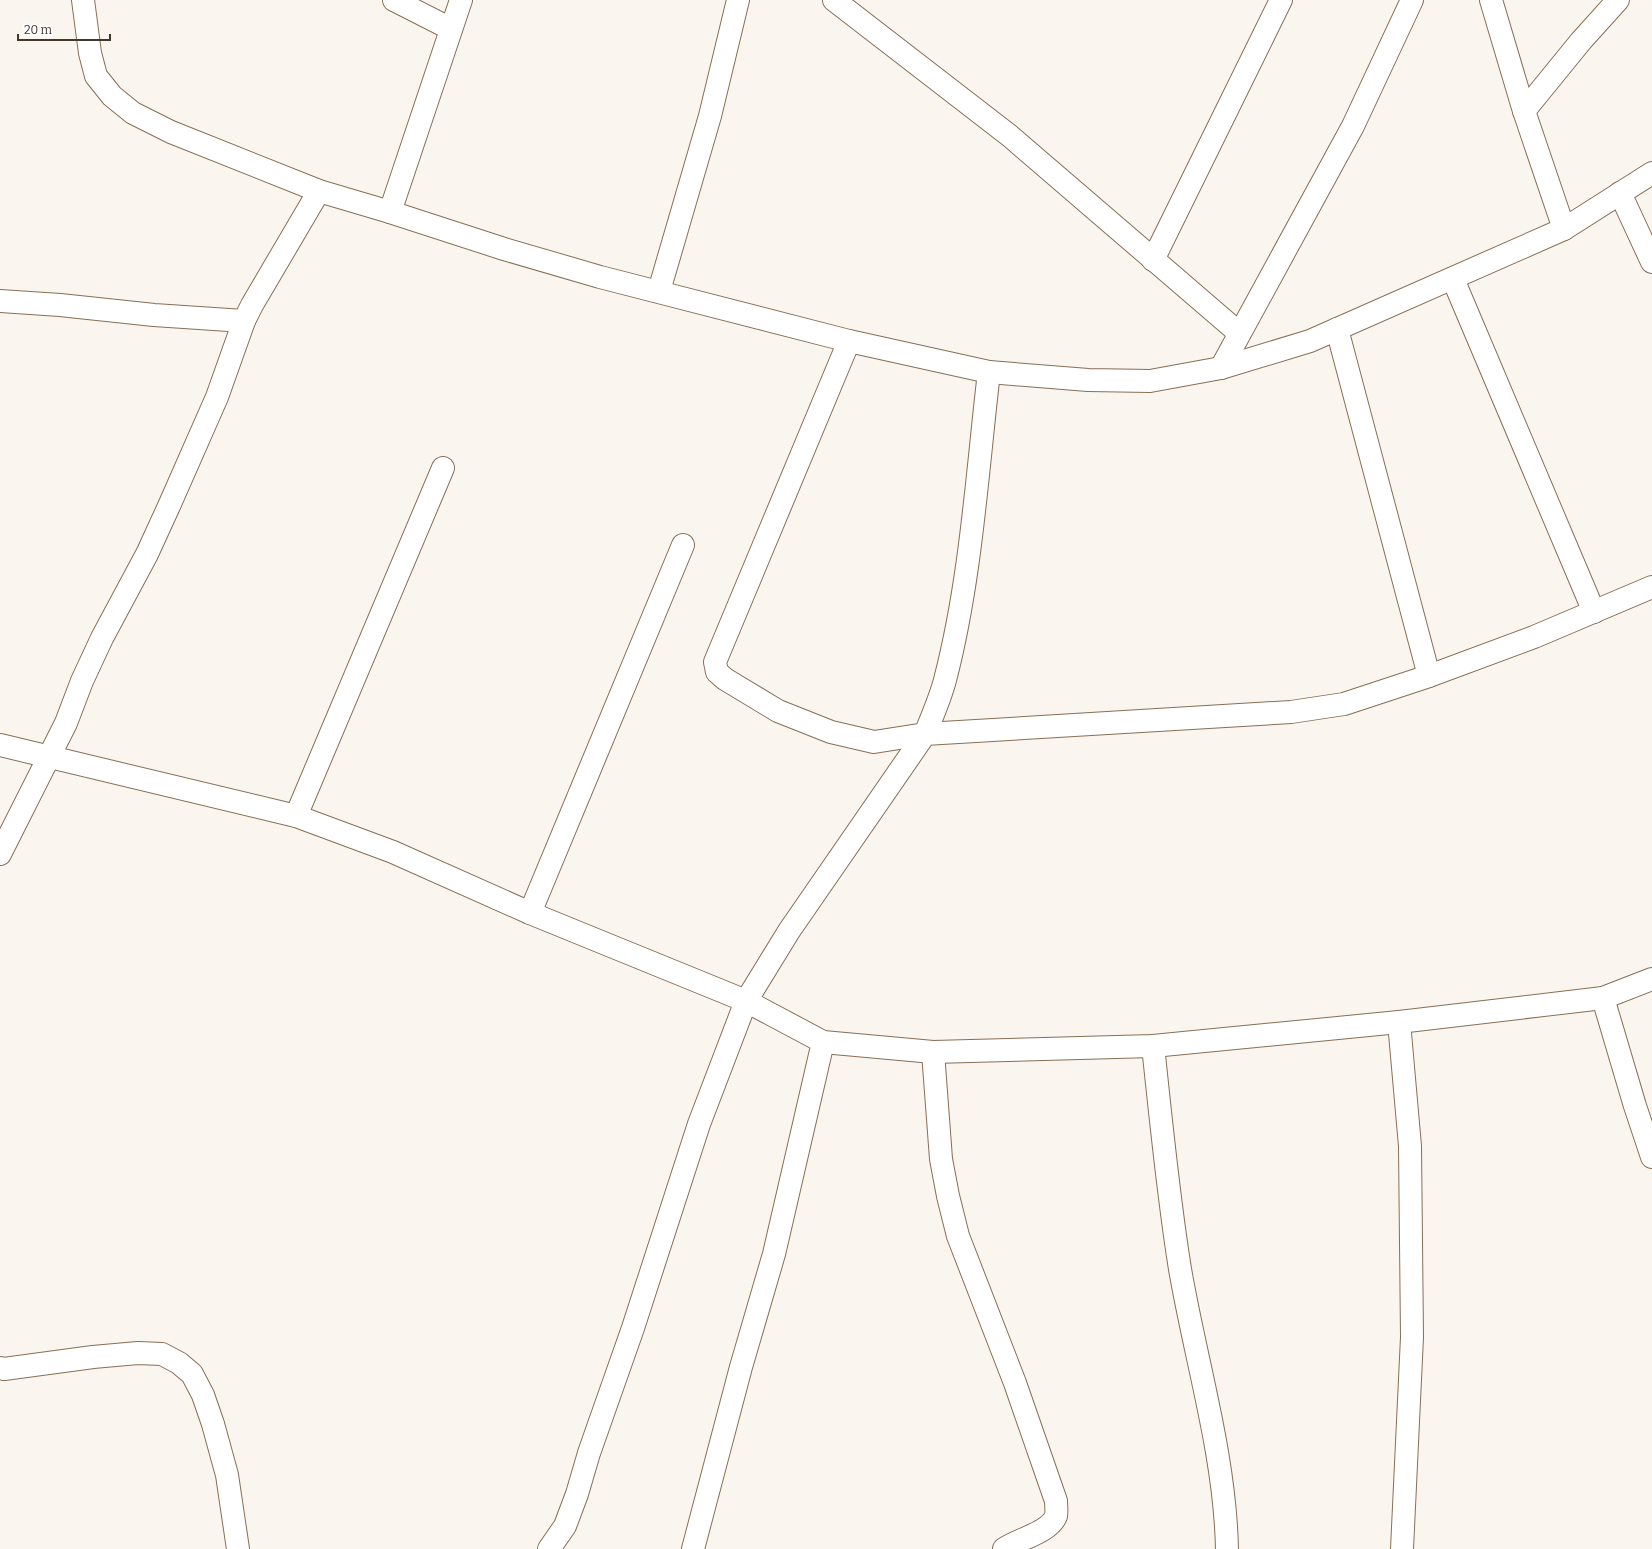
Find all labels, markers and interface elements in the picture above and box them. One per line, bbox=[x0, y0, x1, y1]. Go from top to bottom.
scale bar bbox=[18, 16, 110, 42]
text: 20 m bbox=[24, 23, 53, 37]

